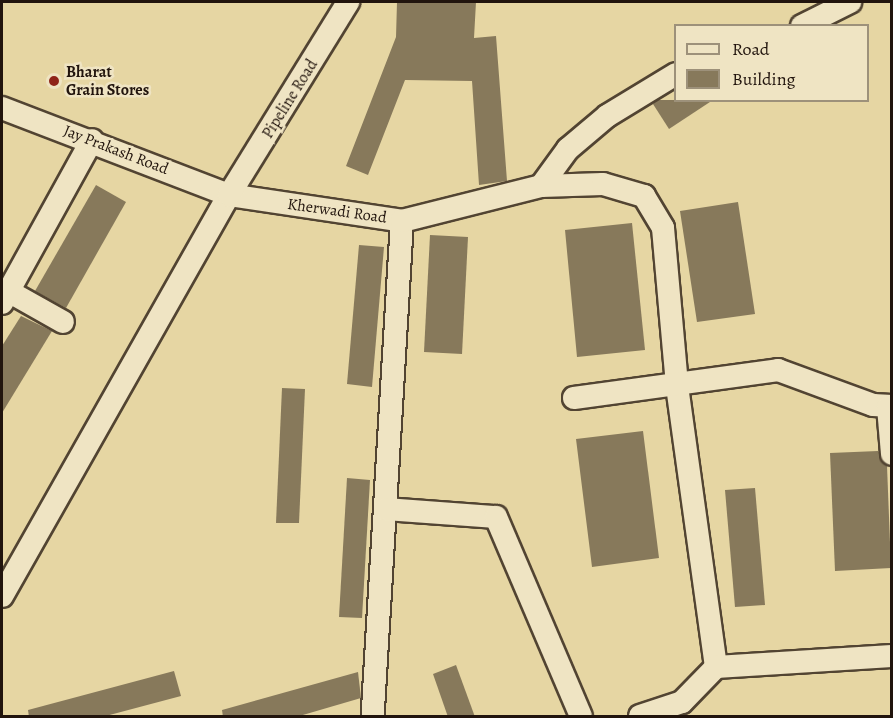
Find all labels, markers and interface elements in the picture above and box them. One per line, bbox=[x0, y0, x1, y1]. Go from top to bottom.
legend bbox=[674, 24, 869, 102]
text: Road bbox=[732, 37, 769, 61]
street label: Pipeline Road bbox=[258, 56, 322, 142]
place label: Bharat Grain Stores bbox=[66, 62, 149, 100]
text: Building bbox=[732, 67, 796, 91]
marker: Bharat Grain Stores bbox=[47, 74, 61, 88]
street label: Jay Prakash Road bbox=[61, 121, 171, 179]
street label: Kherwadi Road bbox=[286, 195, 388, 227]

